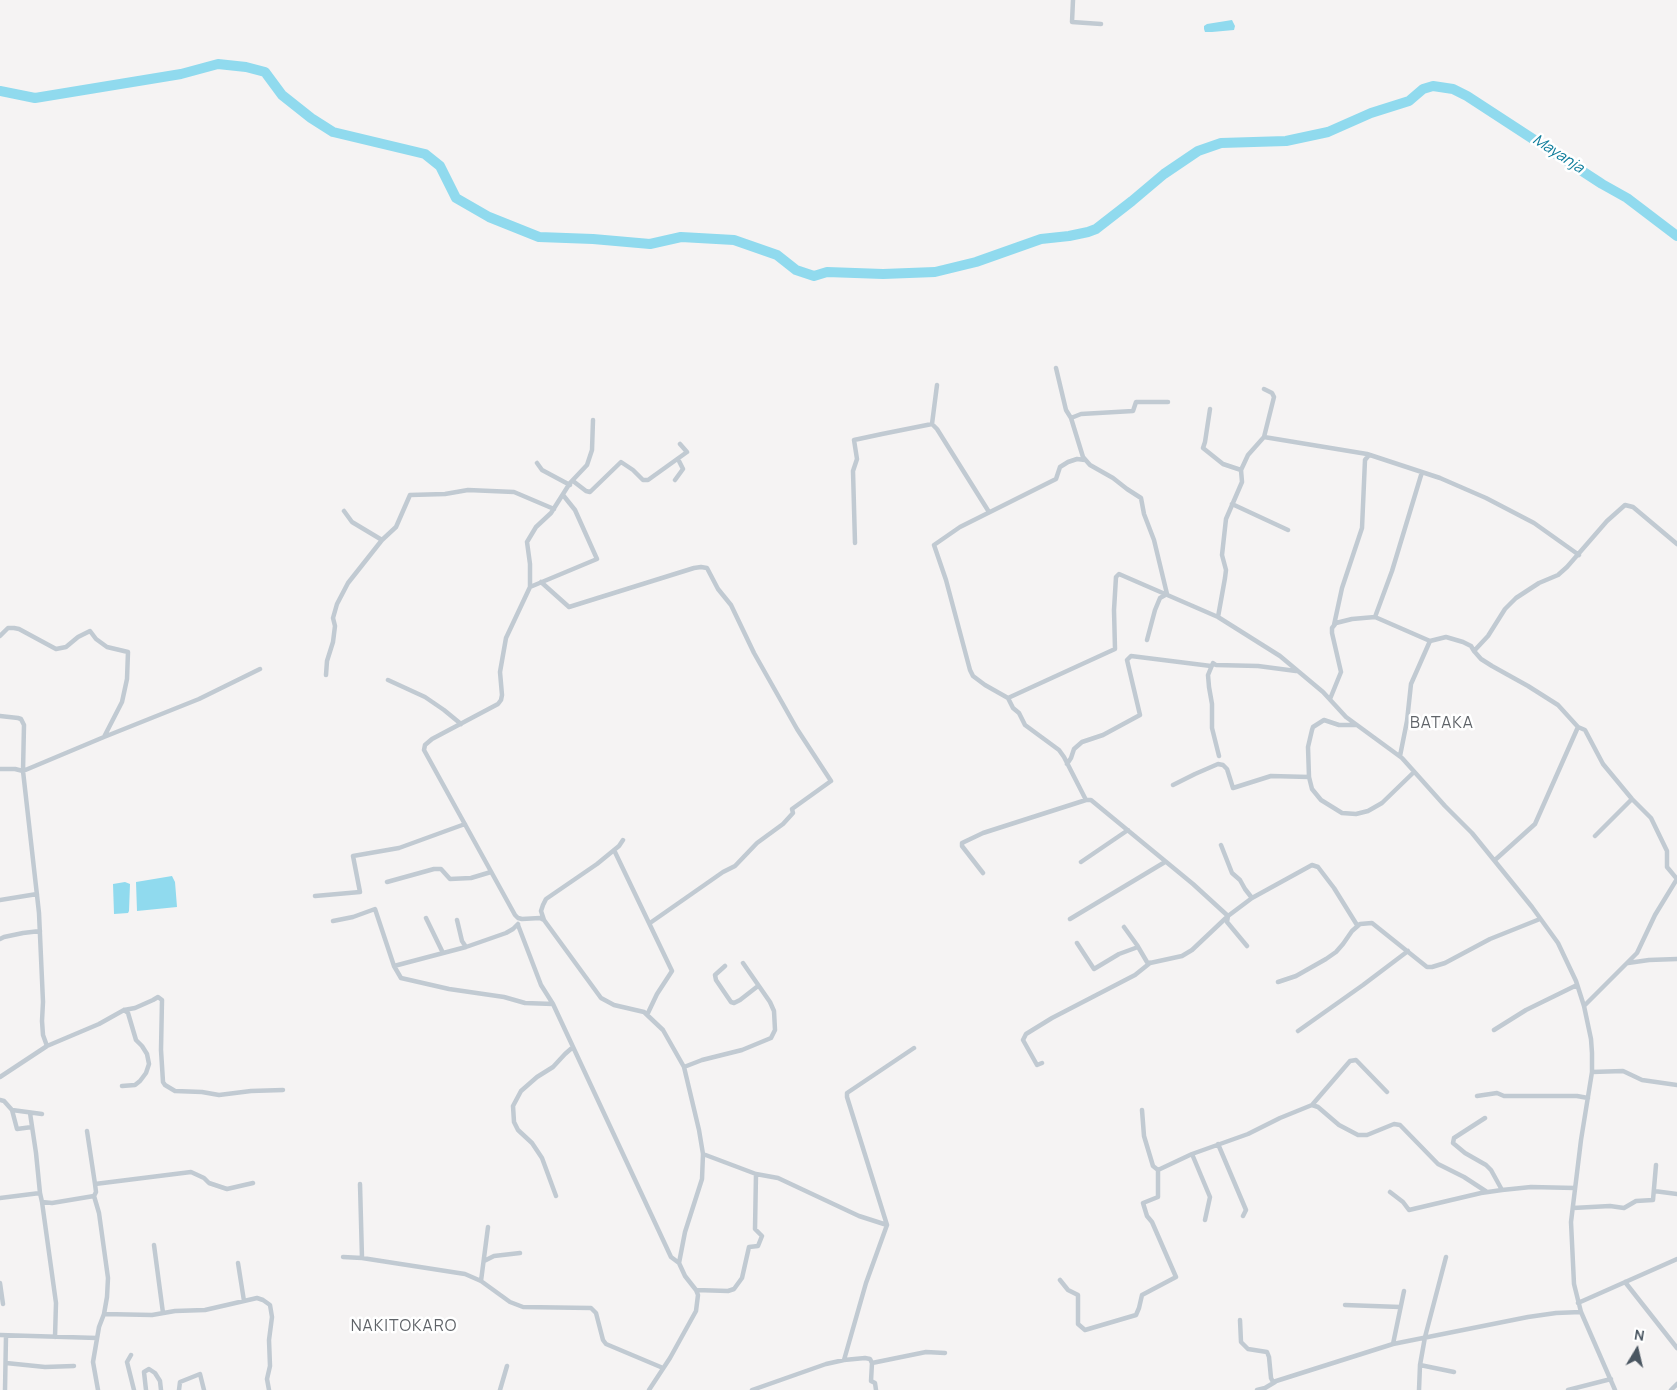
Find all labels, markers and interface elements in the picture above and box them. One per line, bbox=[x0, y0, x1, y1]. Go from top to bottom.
water label: Mayanja bbox=[1529, 131, 1587, 177]
district label: BATAKA bbox=[1409, 714, 1475, 734]
district label: NAKITOKARO bbox=[349, 1317, 459, 1337]
north arrow bbox=[1612, 1325, 1662, 1375]
text: N bbox=[1633, 1325, 1646, 1345]

